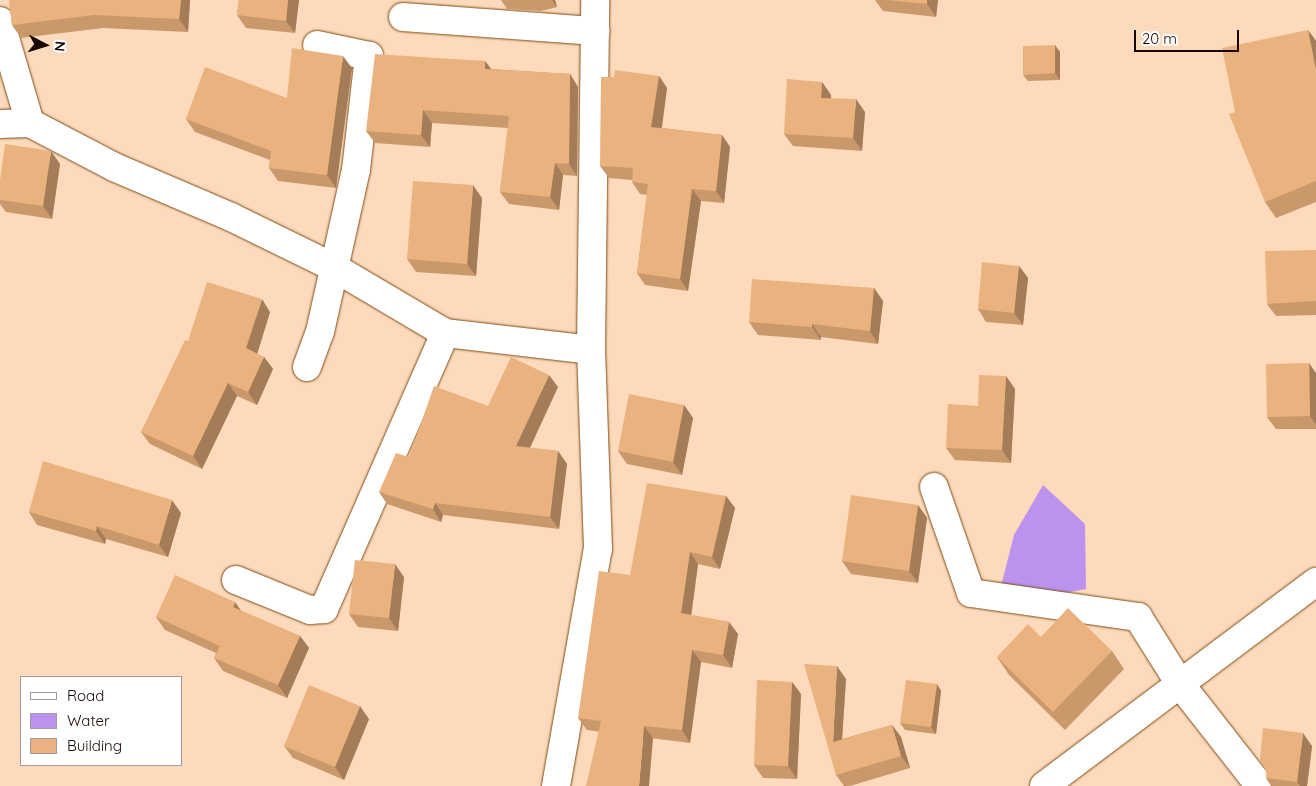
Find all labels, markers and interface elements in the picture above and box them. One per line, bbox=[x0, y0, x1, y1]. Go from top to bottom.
north arrow bbox=[20, 20, 70, 70]
scale bar bbox=[1136, 20, 1241, 52]
text: 20 m bbox=[1142, 29, 1177, 48]
text: N bbox=[51, 40, 69, 52]
legend bbox=[20, 676, 182, 766]
text: Road bbox=[67, 686, 104, 705]
text: Water bbox=[67, 711, 110, 730]
text: Building bbox=[67, 736, 122, 755]

